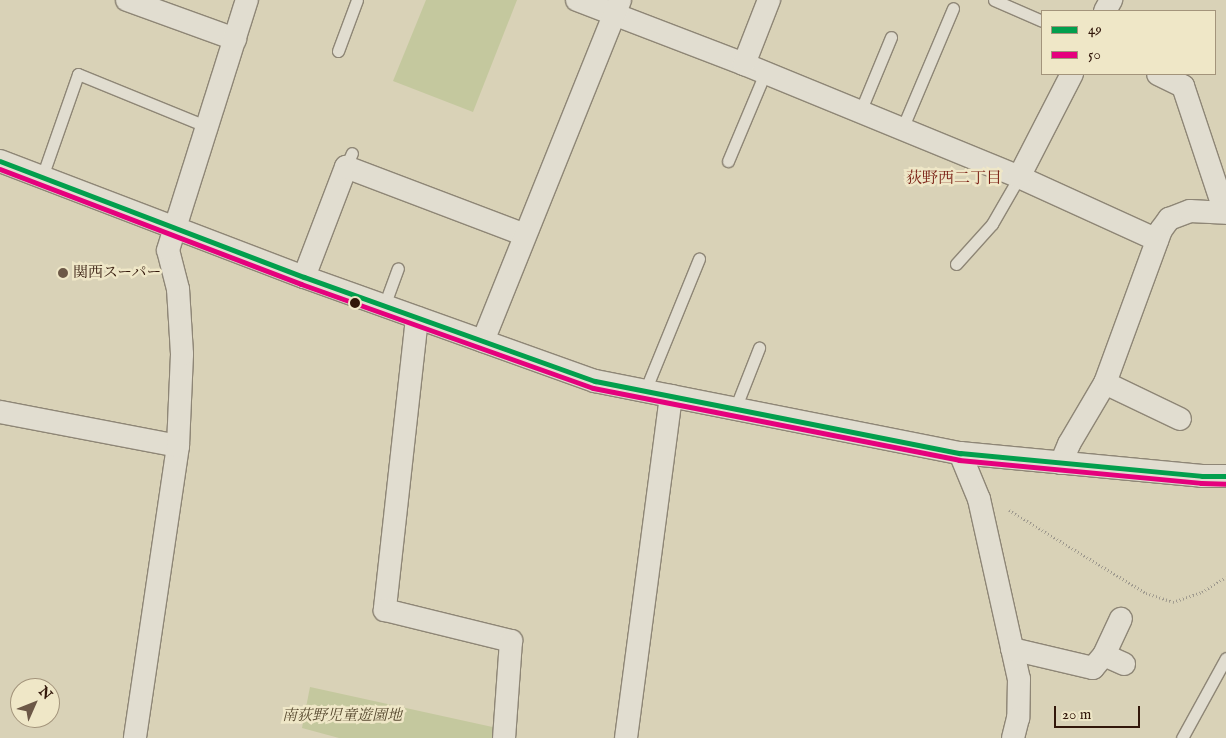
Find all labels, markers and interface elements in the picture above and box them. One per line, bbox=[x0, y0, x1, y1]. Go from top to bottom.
legend bbox=[1041, 10, 1216, 75]
text: 49 bbox=[1088, 20, 1102, 39]
text: 50 bbox=[1088, 45, 1101, 64]
district label: 荻野西二丁目 bbox=[906, 169, 1002, 189]
place label: 関西スーパー bbox=[73, 264, 162, 282]
marker: 関西スーパー bbox=[57, 267, 69, 279]
unlabelled marker bbox=[350, 298, 360, 308]
north arrow bbox=[10, 678, 60, 728]
text: N bbox=[34, 683, 56, 704]
scale bar bbox=[1056, 696, 1142, 728]
text: 20 m bbox=[1062, 705, 1091, 724]
park label: 南荻野児童遊園地 bbox=[282, 707, 402, 725]

